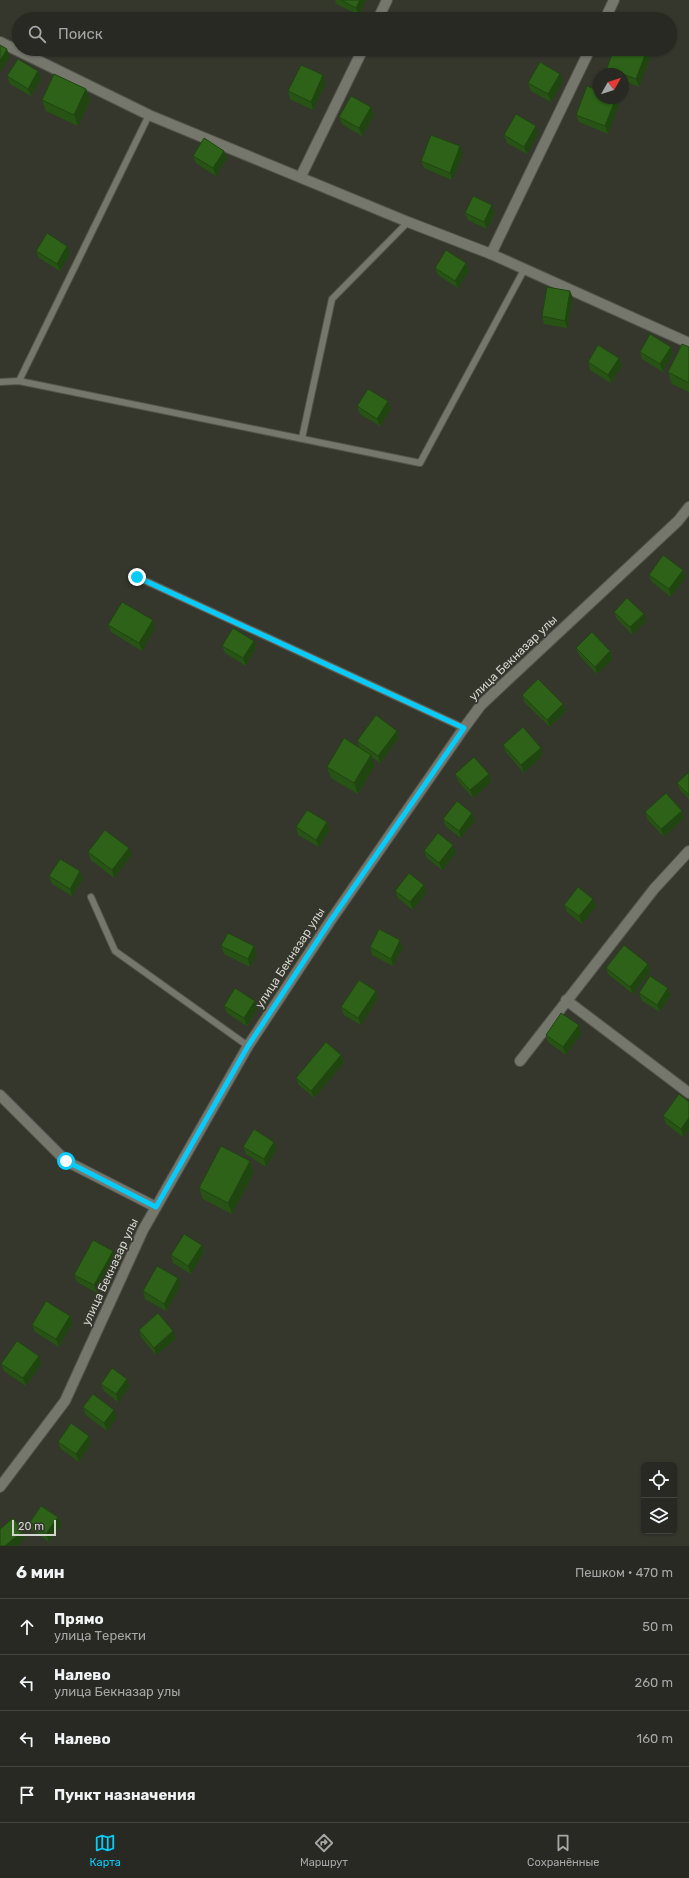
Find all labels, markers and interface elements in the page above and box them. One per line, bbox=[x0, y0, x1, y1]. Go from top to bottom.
search box bbox=[12, 12, 677, 56]
icon: search bbox=[26, 23, 48, 45]
text: Поиск bbox=[58, 25, 103, 43]
north arrow bbox=[593, 68, 629, 104]
route end bbox=[128, 568, 146, 586]
street label: улица Бекназар улы bbox=[466, 612, 560, 704]
street label: улица Бекназар улы bbox=[252, 905, 328, 1011]
route start bbox=[57, 1152, 75, 1170]
street label: улица Бекназар улы bbox=[79, 1216, 141, 1328]
map controls bbox=[641, 1462, 677, 1534]
button: locate bbox=[641, 1462, 677, 1498]
button: layers bbox=[641, 1498, 677, 1534]
scale bar bbox=[12, 1518, 56, 1537]
text: 20 m bbox=[18, 1520, 44, 1533]
text: 6 мин bbox=[16, 1562, 65, 1582]
text: Пешком · 470 m bbox=[575, 1565, 673, 1580]
text: Прямо bbox=[54, 1610, 104, 1628]
icon: ahead bbox=[16, 1616, 38, 1638]
text: 50 m bbox=[642, 1619, 673, 1634]
text: улица Теректи bbox=[54, 1628, 146, 1643]
text: Налево bbox=[54, 1666, 111, 1684]
icon: left bbox=[16, 1672, 38, 1694]
text: 260 m bbox=[635, 1675, 673, 1690]
text: улица Бекназар улы bbox=[54, 1684, 180, 1699]
icon: left bbox=[16, 1728, 38, 1750]
text: Налево bbox=[54, 1730, 111, 1748]
text: 160 m bbox=[637, 1731, 673, 1746]
icon: arrive bbox=[16, 1784, 38, 1806]
text: Пункт назначения bbox=[54, 1786, 196, 1804]
tab: Карта bbox=[90, 1832, 121, 1869]
tab: Маршрут bbox=[300, 1832, 348, 1869]
tab: Сохранённые bbox=[527, 1832, 599, 1869]

